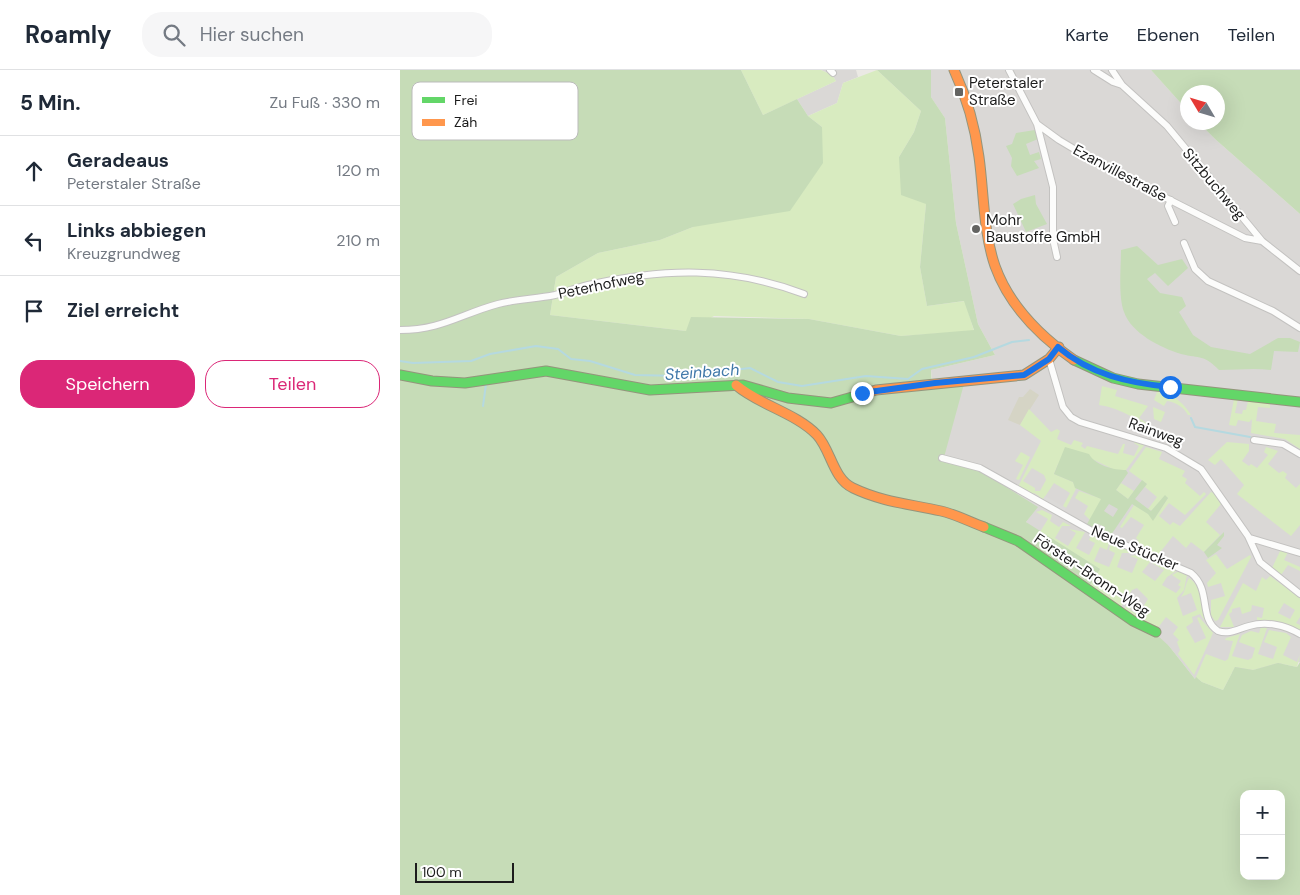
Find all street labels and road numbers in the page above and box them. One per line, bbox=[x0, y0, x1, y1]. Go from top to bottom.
street label: Ezanvillestraße bbox=[1070, 140, 1170, 206]
street label: Sitzbuchweg bbox=[1178, 144, 1250, 224]
street label: Peterhofweg bbox=[556, 266, 646, 304]
street label: Rainweg bbox=[1126, 413, 1186, 451]
street label: Neue Stücker bbox=[1088, 521, 1182, 576]
street label: Förster-Bronn-Weg bbox=[1030, 529, 1154, 621]

